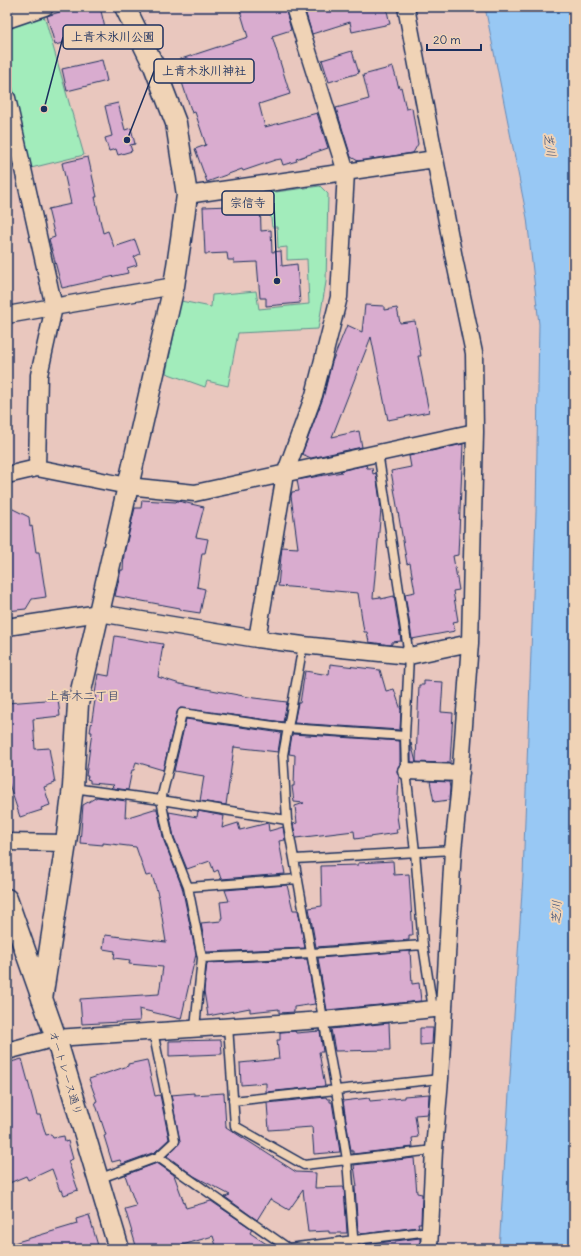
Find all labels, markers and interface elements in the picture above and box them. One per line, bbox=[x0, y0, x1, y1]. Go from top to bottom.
callout: 上青木氷川公園 bbox=[63, 25, 163, 49]
scale bar bbox=[427, 26, 481, 52]
text: 上青木氷川公園 bbox=[71, 29, 155, 44]
text: 20 m bbox=[433, 32, 461, 47]
callout: 上青木氷川神社 bbox=[154, 59, 254, 83]
text: 上青木氷川神社 bbox=[162, 63, 246, 78]
water label: 芝川 bbox=[541, 132, 559, 158]
callout: 宗信寺 bbox=[222, 191, 274, 215]
text: 宗信寺 bbox=[230, 195, 266, 210]
district label: 上青木二丁目 bbox=[47, 688, 119, 703]
water label: 芝川 bbox=[548, 900, 564, 924]
street label: オートレース通り bbox=[46, 1029, 86, 1117]

